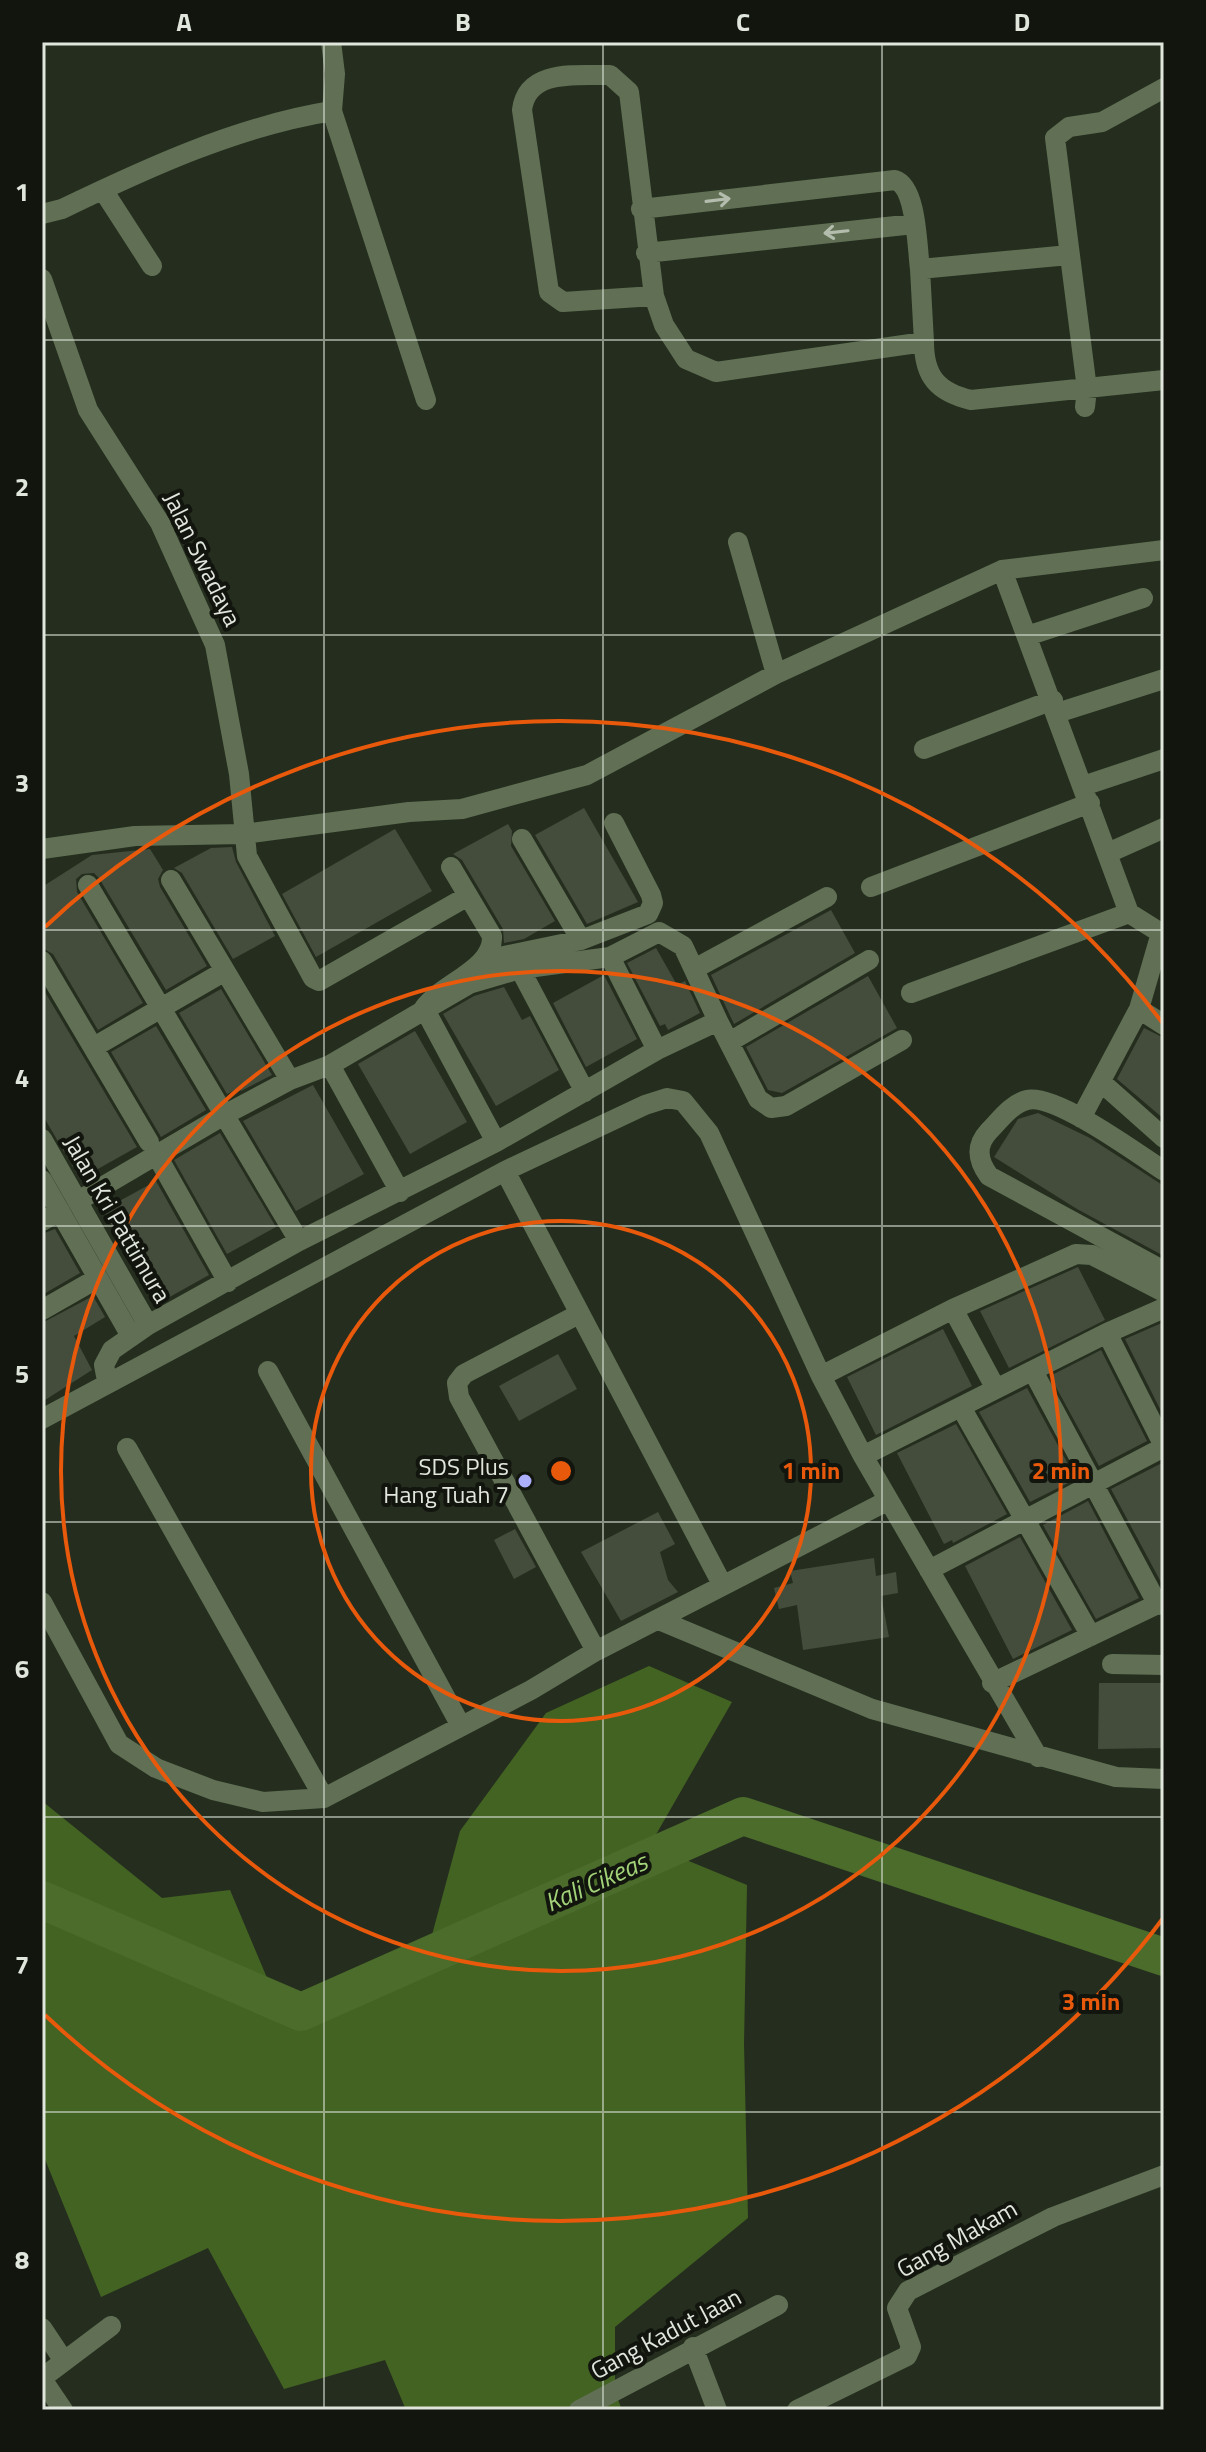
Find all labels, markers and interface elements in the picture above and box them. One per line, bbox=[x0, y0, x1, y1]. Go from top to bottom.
text: A bbox=[176, 2, 192, 41]
text: B bbox=[455, 2, 471, 41]
text: C bbox=[736, 2, 750, 41]
text: D bbox=[1014, 2, 1030, 41]
text: 1 bbox=[15, 172, 29, 211]
one-way arrow bbox=[704, 192, 731, 207]
one-way arrow bbox=[823, 225, 850, 240]
text: 2 bbox=[15, 467, 29, 506]
street label: Jalan Swadaya bbox=[155, 485, 251, 632]
text: 3 bbox=[15, 763, 29, 802]
text: 4 bbox=[15, 1058, 29, 1097]
street label: Jalan Kri Pattimura bbox=[55, 1128, 181, 1309]
text: 5 bbox=[15, 1354, 29, 1393]
place label: SDS Plus Hang Tuah 7 bbox=[383, 1448, 509, 1512]
text: 1 min bbox=[782, 1452, 840, 1488]
text: 2 min bbox=[1032, 1452, 1090, 1488]
centre of rings bbox=[547, 1457, 575, 1485]
marker: SDS Plus Hang Tuah 7 bbox=[516, 1472, 534, 1490]
text: 6 bbox=[15, 1649, 29, 1688]
water label: Kali Cikeas bbox=[538, 1841, 655, 1921]
text: 7 bbox=[15, 1945, 29, 1984]
text: 3 min bbox=[1062, 1983, 1120, 2019]
street label: Gang Makam bbox=[890, 2190, 1023, 2286]
text: 8 bbox=[15, 2240, 29, 2279]
street label: Gang Kadut Jaan bbox=[584, 2278, 747, 2388]

